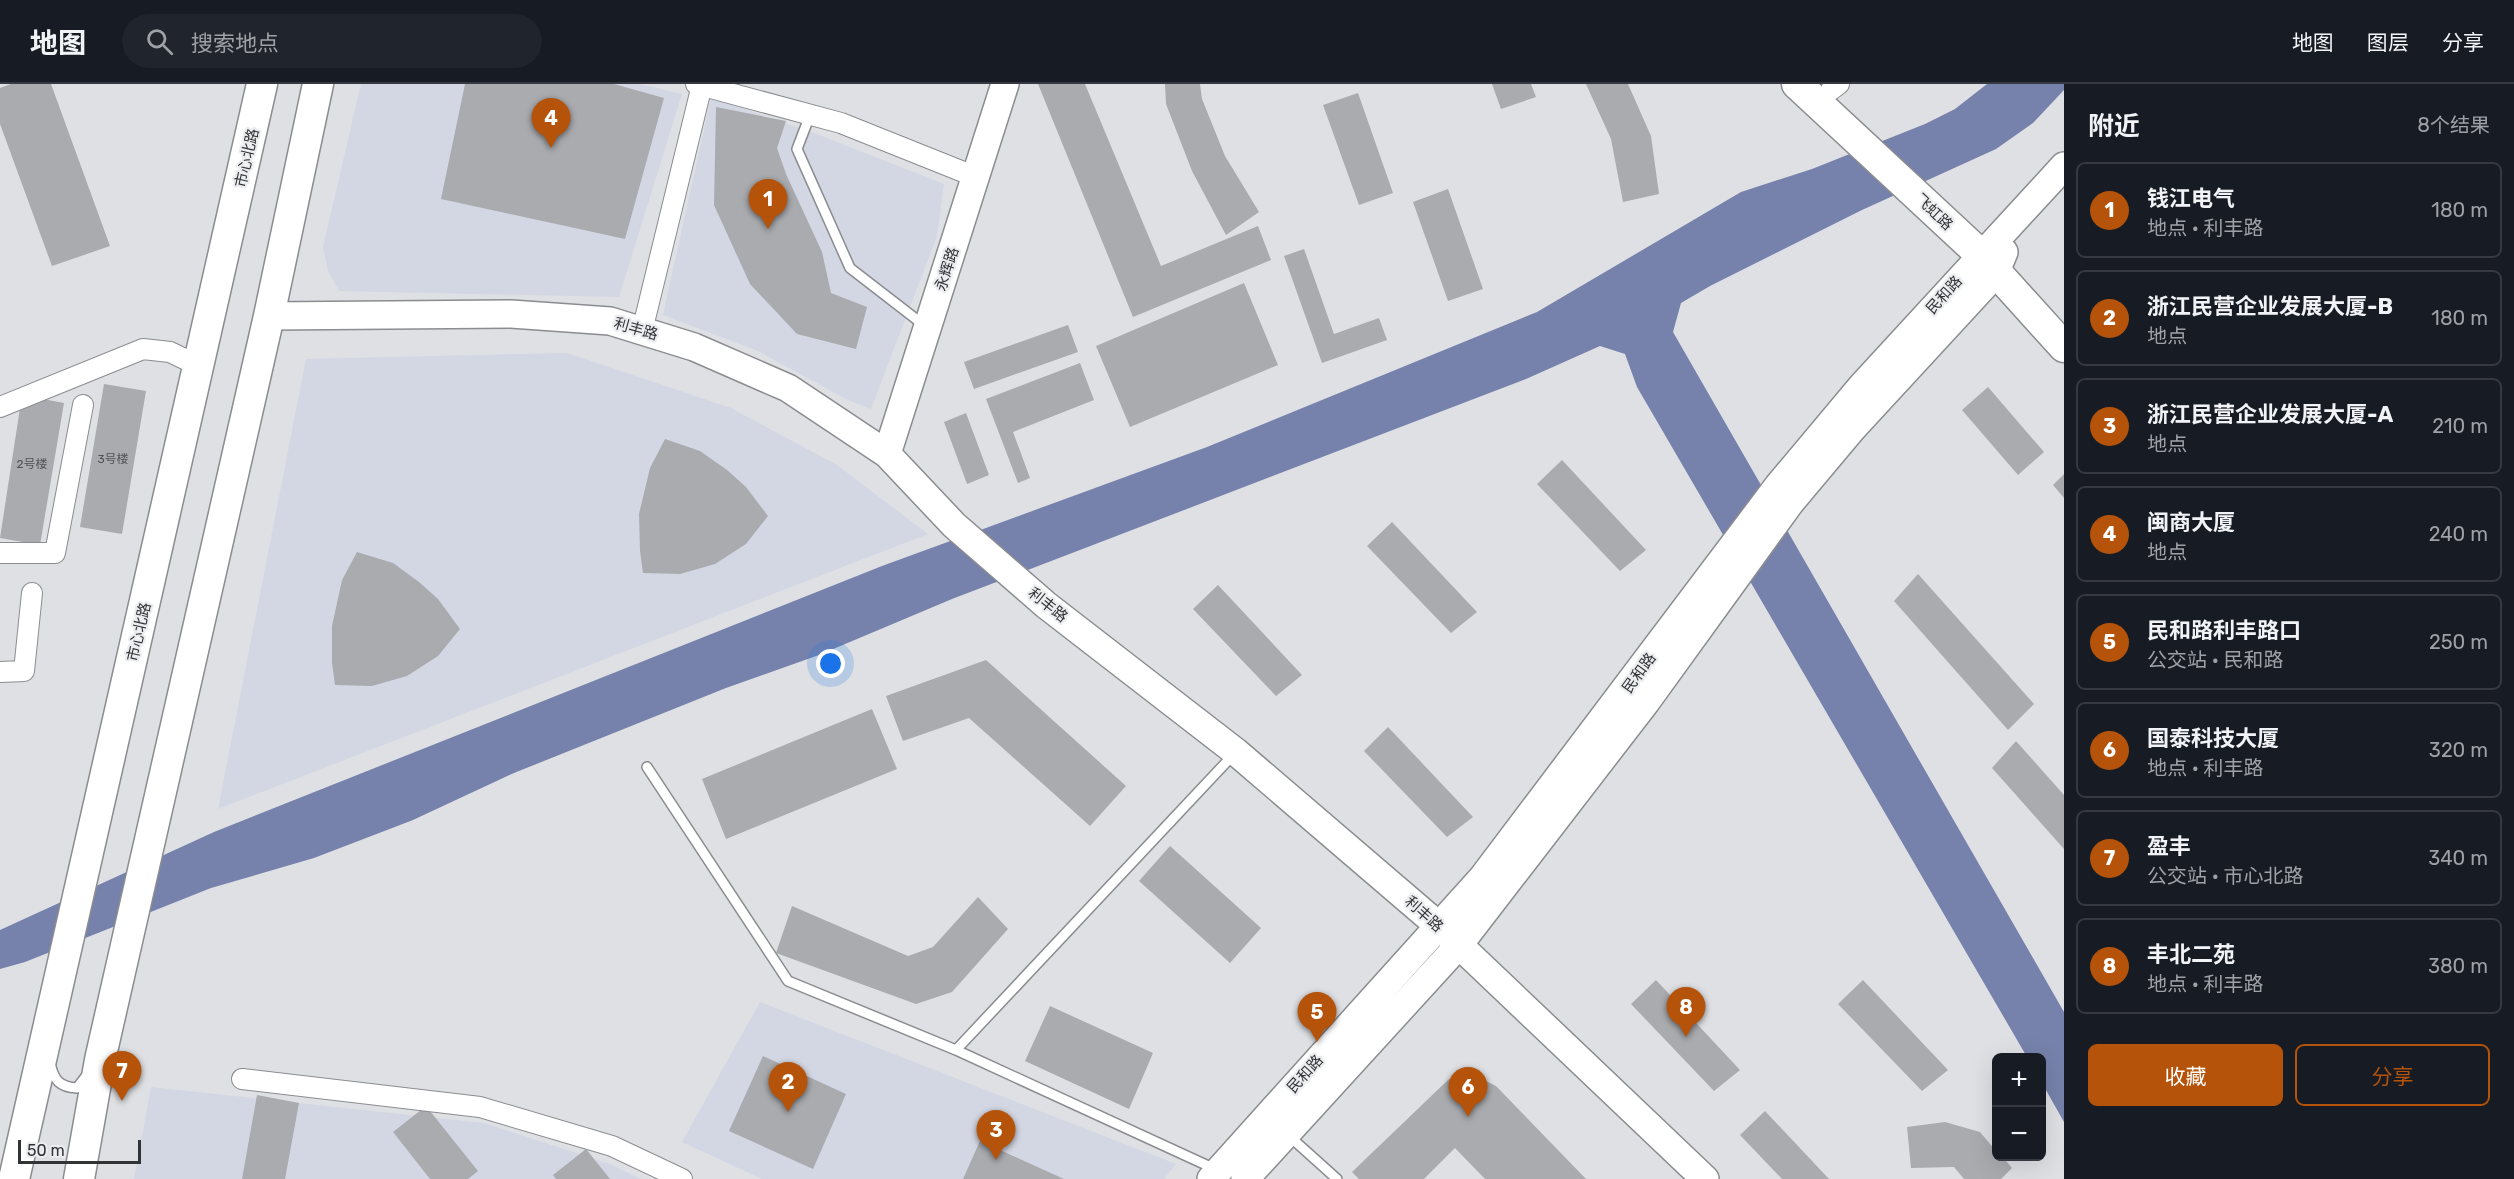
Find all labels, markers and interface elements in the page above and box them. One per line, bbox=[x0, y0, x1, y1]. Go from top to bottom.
search box bbox=[122, 14, 542, 68]
icon: search bbox=[143, 25, 176, 58]
text: 地图 bbox=[30, 27, 86, 60]
text: 搜索地点 bbox=[191, 30, 279, 57]
text: 地图 bbox=[2292, 30, 2334, 55]
text: 图层 bbox=[2367, 30, 2409, 55]
text: 分享 bbox=[2442, 30, 2484, 55]
pin: 4 bbox=[532, 98, 570, 148]
text: 附近 bbox=[2088, 111, 2140, 142]
text: 8个结果 bbox=[2417, 113, 2490, 137]
street label: 市心北路 bbox=[231, 127, 263, 189]
pin: 1 bbox=[748, 180, 788, 229]
text: 钱江电气 bbox=[2147, 185, 2235, 212]
street label: 飞虹路 bbox=[1911, 190, 1957, 234]
text: 1 bbox=[2105, 198, 2114, 222]
text: 180 m bbox=[2431, 198, 2488, 222]
text: 地点 · 利丰路 bbox=[2147, 216, 2263, 240]
street label: 永辉路 bbox=[931, 245, 963, 293]
street label: 民和路 bbox=[1922, 272, 1966, 318]
text: 浙江民营企业发展大厦-B bbox=[2147, 293, 2393, 320]
text: 2 bbox=[2103, 306, 2116, 330]
text: 180 m bbox=[2431, 306, 2488, 330]
street label: 利丰路 bbox=[612, 314, 660, 344]
text: 地点 bbox=[2147, 324, 2187, 348]
text: 浙江民营企业发展大厦-A bbox=[2147, 401, 2393, 428]
text: 3 bbox=[2103, 414, 2116, 438]
text: 210 m bbox=[2432, 414, 2488, 438]
text: 地点 bbox=[2147, 432, 2187, 456]
house number: 3号楼 bbox=[97, 452, 129, 466]
house number: 2号楼 bbox=[16, 457, 48, 471]
text: 闽商大厦 bbox=[2147, 509, 2235, 536]
text: 4 bbox=[2103, 522, 2116, 546]
text: 240 m bbox=[2429, 522, 2488, 546]
text: 地点 bbox=[2147, 540, 2187, 564]
street label: 利丰路 bbox=[1025, 584, 1071, 626]
street label: 市心北路 bbox=[123, 601, 155, 663]
text: 民和路利丰路口 bbox=[2147, 617, 2301, 644]
text: 5 bbox=[2103, 630, 2116, 654]
text: 250 m bbox=[2429, 630, 2488, 654]
text: 公交站 · 民和路 bbox=[2147, 648, 2283, 672]
your location bbox=[816, 649, 845, 678]
street label: 民和路 bbox=[1618, 650, 1660, 696]
text: 国泰科技大厦 bbox=[2147, 725, 2279, 752]
text: 6 bbox=[2103, 738, 2116, 762]
text: 320 m bbox=[2429, 738, 2488, 762]
text: 地点 · 利丰路 bbox=[2147, 756, 2263, 780]
text: 盈丰 bbox=[2147, 833, 2191, 860]
text: 7 bbox=[2104, 846, 2115, 870]
text: 340 m bbox=[2428, 846, 2488, 870]
text: 公交站 · 市心北路 bbox=[2147, 864, 2303, 888]
street label: 利丰路 bbox=[1401, 892, 1447, 936]
text: 丰北二苑 bbox=[2147, 941, 2235, 968]
text: 8 bbox=[2103, 954, 2116, 978]
text: 380 m bbox=[2428, 954, 2488, 978]
text: 地点 · 利丰路 bbox=[2147, 972, 2263, 996]
pin: 8 bbox=[1666, 988, 1706, 1037]
pin: 5 bbox=[1298, 992, 1336, 1042]
button: 收藏 bbox=[2088, 1044, 2283, 1106]
button: 分享 bbox=[2295, 1044, 2490, 1106]
street label: 民和路 bbox=[1283, 1051, 1327, 1097]
pin: 7 bbox=[102, 1052, 142, 1101]
map controls bbox=[1992, 1053, 2046, 1161]
button: + bbox=[1992, 1053, 2046, 1107]
pin: 2 bbox=[768, 1062, 808, 1112]
pin: 6 bbox=[1448, 1068, 1488, 1117]
button: − bbox=[1992, 1107, 2046, 1161]
pin: 3 bbox=[976, 1110, 1016, 1160]
scale bar bbox=[18, 1137, 141, 1164]
text: 50 m bbox=[27, 1141, 65, 1160]

